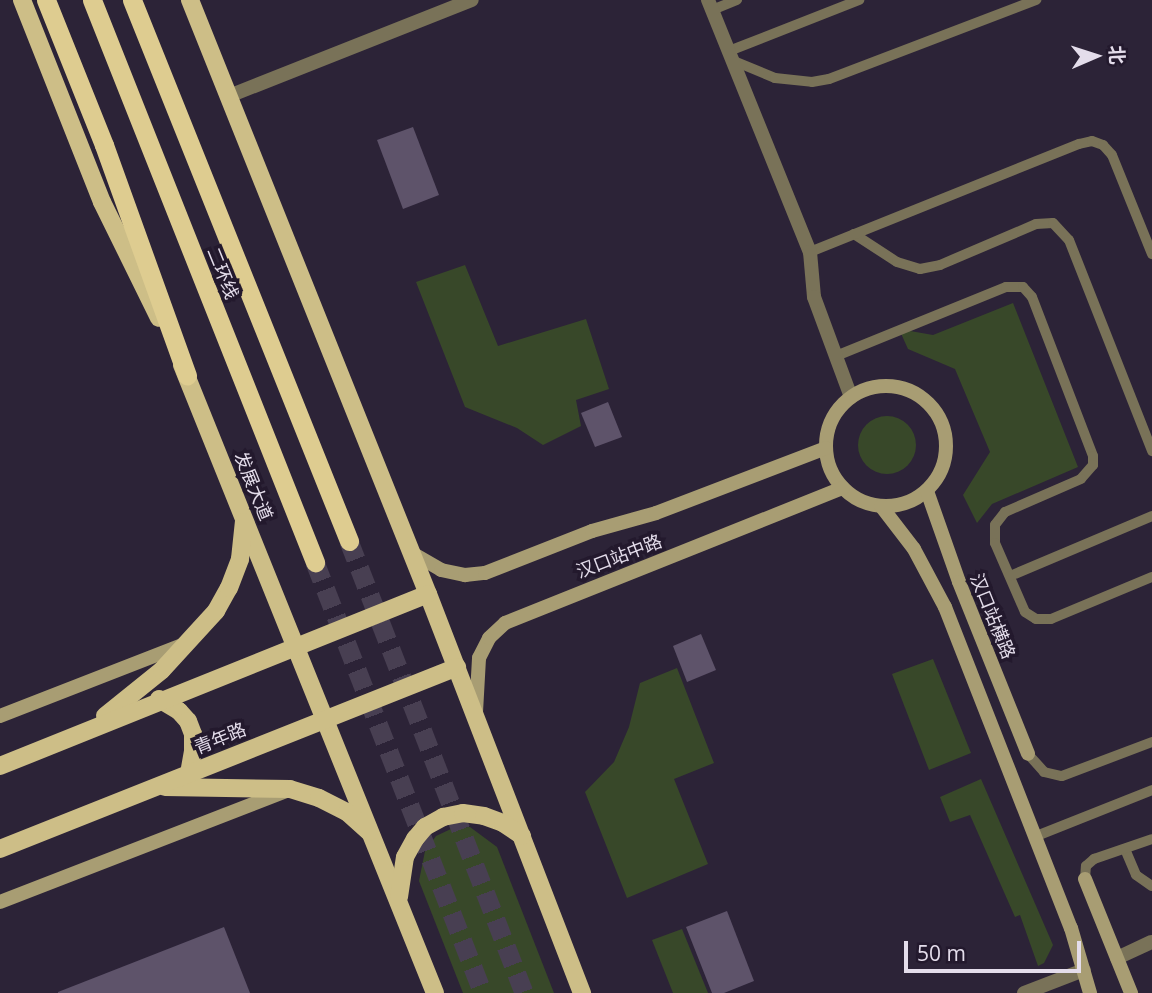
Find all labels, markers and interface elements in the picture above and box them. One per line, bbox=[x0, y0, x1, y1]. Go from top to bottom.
north arrow bbox=[1061, 21, 1131, 91]
text: 北 bbox=[1103, 45, 1130, 65]
street label: 二环线 bbox=[203, 244, 243, 302]
street label: 发展大道 bbox=[231, 449, 277, 523]
street label: 汉口站中路 bbox=[573, 530, 665, 582]
street label: 汉口站横路 bbox=[966, 570, 1020, 662]
street label: 青年路 bbox=[191, 718, 249, 758]
scale bar bbox=[907, 926, 1084, 970]
text: 50 m bbox=[917, 939, 966, 967]

